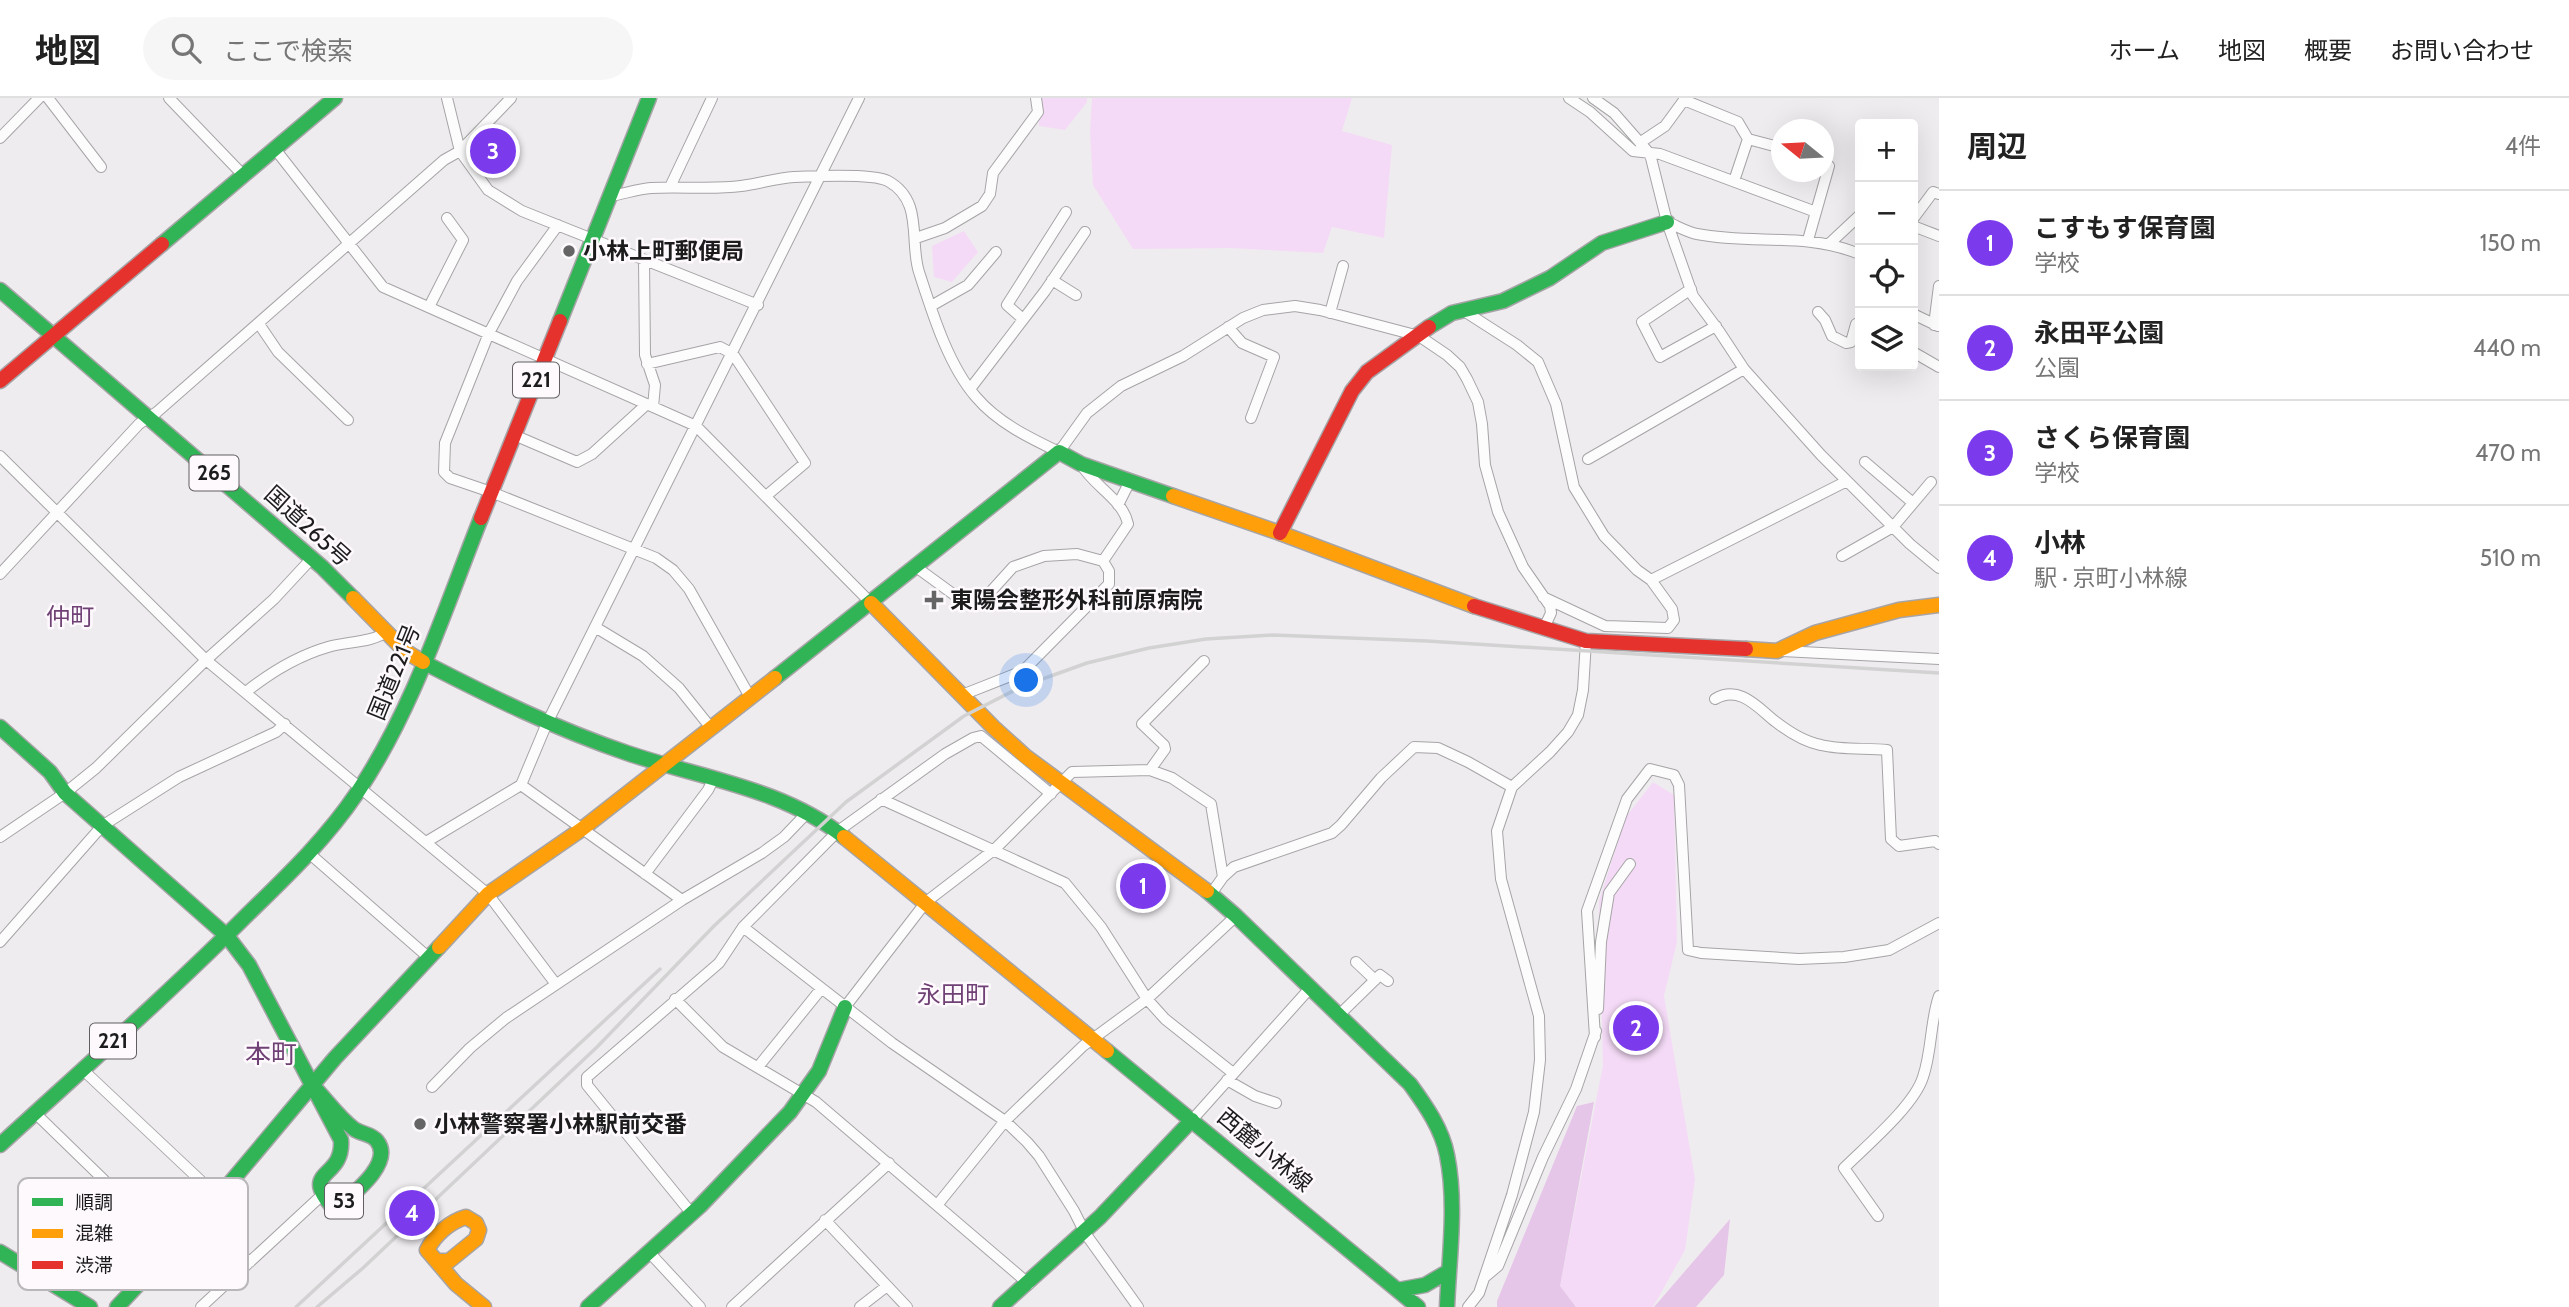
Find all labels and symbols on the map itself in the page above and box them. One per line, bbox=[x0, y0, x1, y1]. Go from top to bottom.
north arrow bbox=[1771, 119, 1834, 182]
pin: 3 bbox=[470, 125, 516, 177]
place label: 小林上町郵便局 bbox=[583, 237, 744, 265]
marker: 小林上町郵便局 bbox=[561, 243, 577, 259]
road number: 221 bbox=[513, 362, 559, 398]
road number: 265 bbox=[190, 456, 238, 490]
street label: 国道265号 bbox=[259, 480, 357, 572]
place label: 東陽会整形外科前原病院 bbox=[950, 586, 1203, 614]
marker: 東陽会整形外科前原病院 bbox=[924, 590, 944, 610]
district label: 仲町 bbox=[46, 602, 94, 631]
street label: 国道221号 bbox=[362, 620, 426, 724]
your location bbox=[1009, 663, 1043, 697]
pin: 1 bbox=[1120, 860, 1166, 912]
district label: 永田町 bbox=[917, 980, 989, 1009]
pin: 2 bbox=[1613, 1002, 1659, 1054]
road number: 221 bbox=[90, 1024, 136, 1058]
district label: 本町 bbox=[245, 1038, 297, 1070]
street label: 西麓小林線 bbox=[1212, 1102, 1318, 1198]
place label: 小林警察署小林駅前交番 bbox=[434, 1110, 687, 1138]
marker: 小林警察署小林駅前交番 bbox=[412, 1116, 428, 1132]
legend bbox=[18, 1178, 248, 1290]
road number: 53 bbox=[325, 1184, 363, 1218]
pin: 4 bbox=[389, 1187, 435, 1239]
text: 順調 bbox=[75, 1191, 113, 1214]
text: 混雑 bbox=[75, 1222, 113, 1245]
text: 渋滞 bbox=[75, 1254, 113, 1277]

